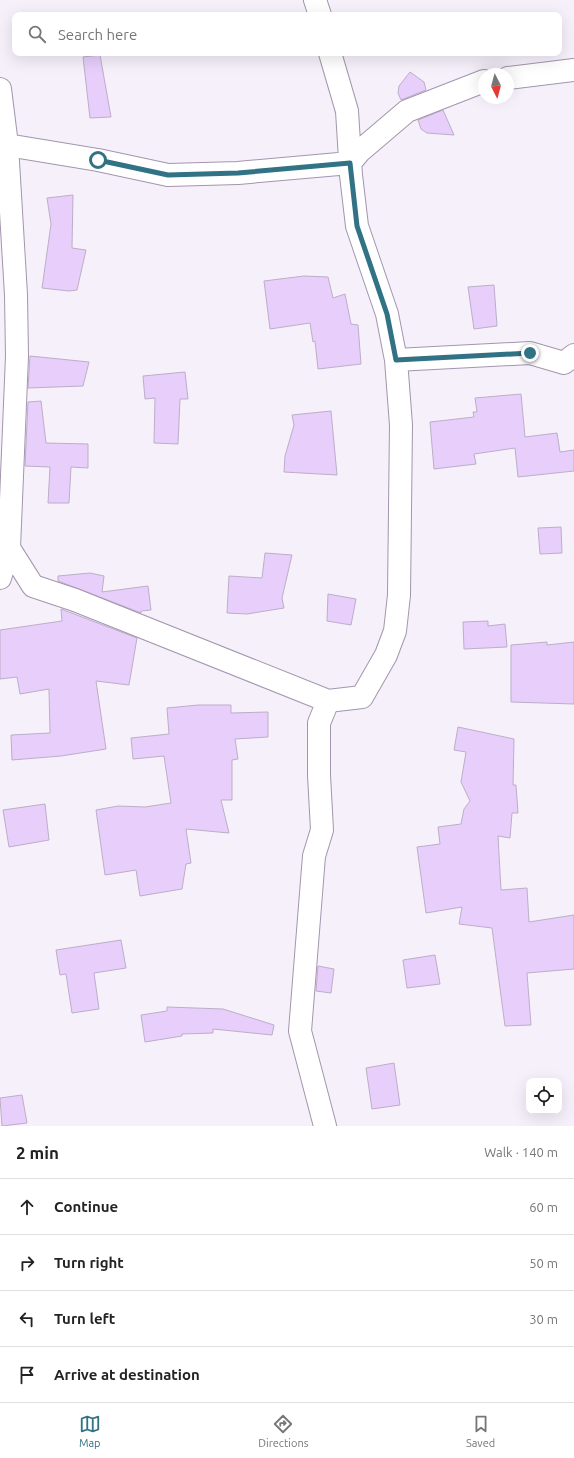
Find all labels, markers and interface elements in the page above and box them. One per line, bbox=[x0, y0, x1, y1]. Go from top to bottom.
search box bbox=[12, 12, 562, 56]
icon: search bbox=[26, 23, 48, 45]
text: Search here bbox=[58, 26, 137, 43]
north arrow bbox=[478, 68, 514, 104]
route start bbox=[89, 151, 107, 169]
route end bbox=[521, 344, 539, 362]
map controls bbox=[526, 1078, 562, 1114]
button: locate bbox=[526, 1078, 562, 1114]
text: 2 min bbox=[16, 1143, 59, 1162]
text: Walk · 140 m bbox=[484, 1145, 558, 1159]
icon: ahead bbox=[16, 1196, 38, 1218]
text: Continue bbox=[54, 1198, 118, 1215]
text: 60 m bbox=[529, 1200, 558, 1214]
icon: right bbox=[16, 1252, 38, 1274]
text: Turn right bbox=[54, 1254, 124, 1271]
text: 50 m bbox=[529, 1256, 558, 1270]
icon: left bbox=[16, 1308, 38, 1330]
text: Turn left bbox=[54, 1310, 115, 1327]
text: 30 m bbox=[529, 1312, 558, 1326]
icon: arrive bbox=[16, 1364, 38, 1386]
text: Arrive at destination bbox=[54, 1366, 200, 1383]
tab: Map bbox=[79, 1413, 101, 1449]
tab: Directions bbox=[258, 1413, 308, 1449]
tab: Saved bbox=[466, 1413, 495, 1449]

